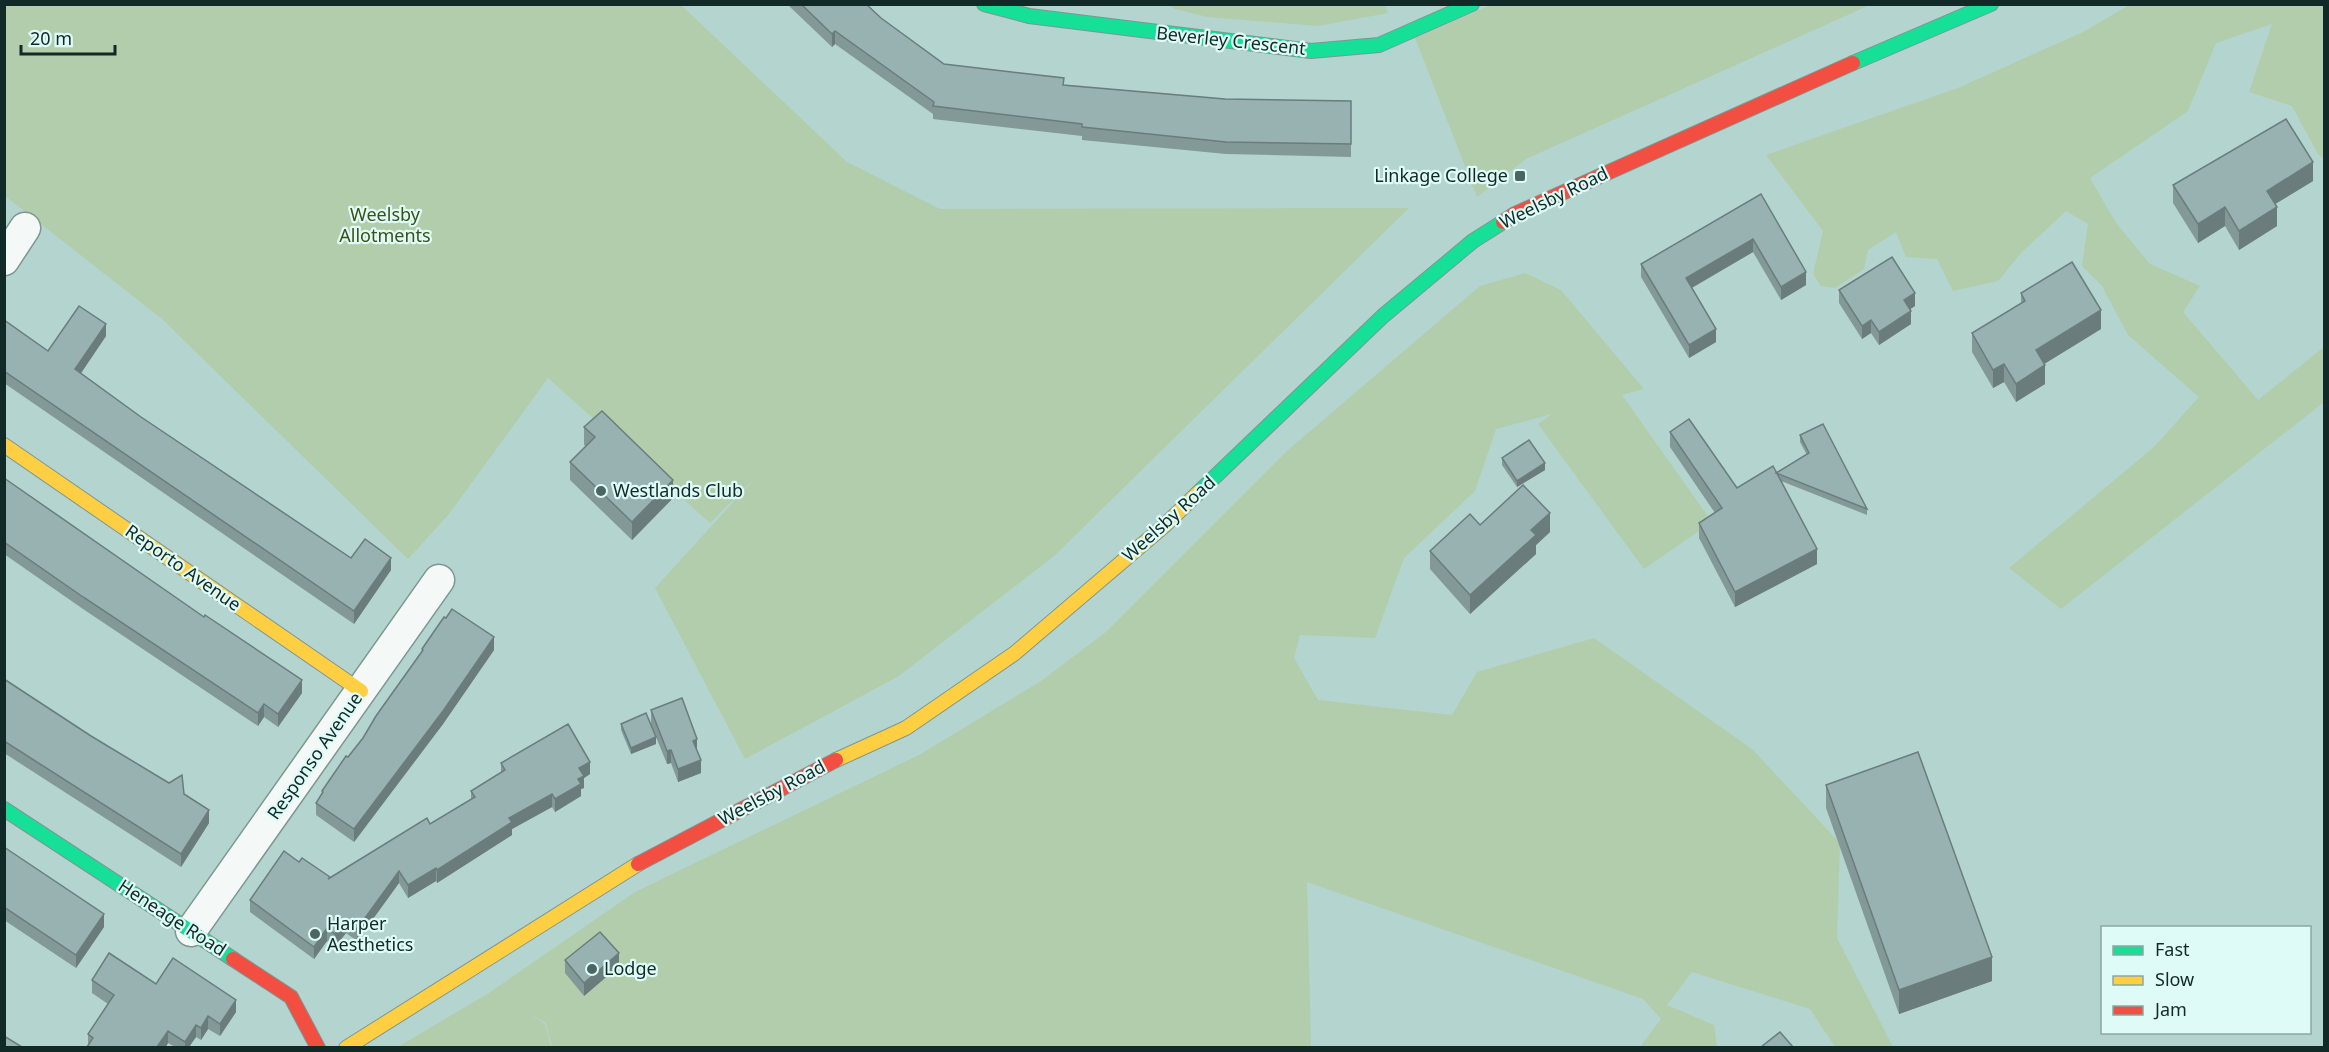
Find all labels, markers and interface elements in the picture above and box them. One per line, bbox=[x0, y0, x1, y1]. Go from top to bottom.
scale bar bbox=[21, 18, 116, 56]
street label: Beverley Crescent bbox=[1155, 20, 1308, 60]
text: 20 m bbox=[30, 26, 72, 50]
street label: Weelsby Road bbox=[1495, 160, 1612, 234]
place label: Linkage College bbox=[1374, 163, 1508, 187]
marker: Linkage College bbox=[1513, 169, 1527, 183]
park label: Weelsby Allotments bbox=[339, 202, 431, 247]
street label: Weelsby Road bbox=[1117, 470, 1220, 567]
place label: Westlands Club bbox=[613, 478, 743, 502]
marker: Westlands Club bbox=[594, 484, 608, 498]
street label: Reporto Avenue bbox=[121, 518, 246, 616]
street label: Responso Avenue bbox=[261, 687, 367, 824]
street label: Weelsby Road bbox=[714, 754, 829, 830]
street label: Heneage Road bbox=[114, 873, 231, 961]
place label: Harper Aesthetics bbox=[327, 911, 413, 956]
legend bbox=[2101, 926, 2311, 1034]
marker: Harper Aesthetics bbox=[308, 927, 322, 941]
text: Fast bbox=[2155, 937, 2190, 961]
place label: Lodge bbox=[604, 956, 657, 980]
marker: Lodge bbox=[585, 962, 599, 976]
text: Slow bbox=[2155, 967, 2194, 991]
text: Jam bbox=[2153, 997, 2187, 1021]

